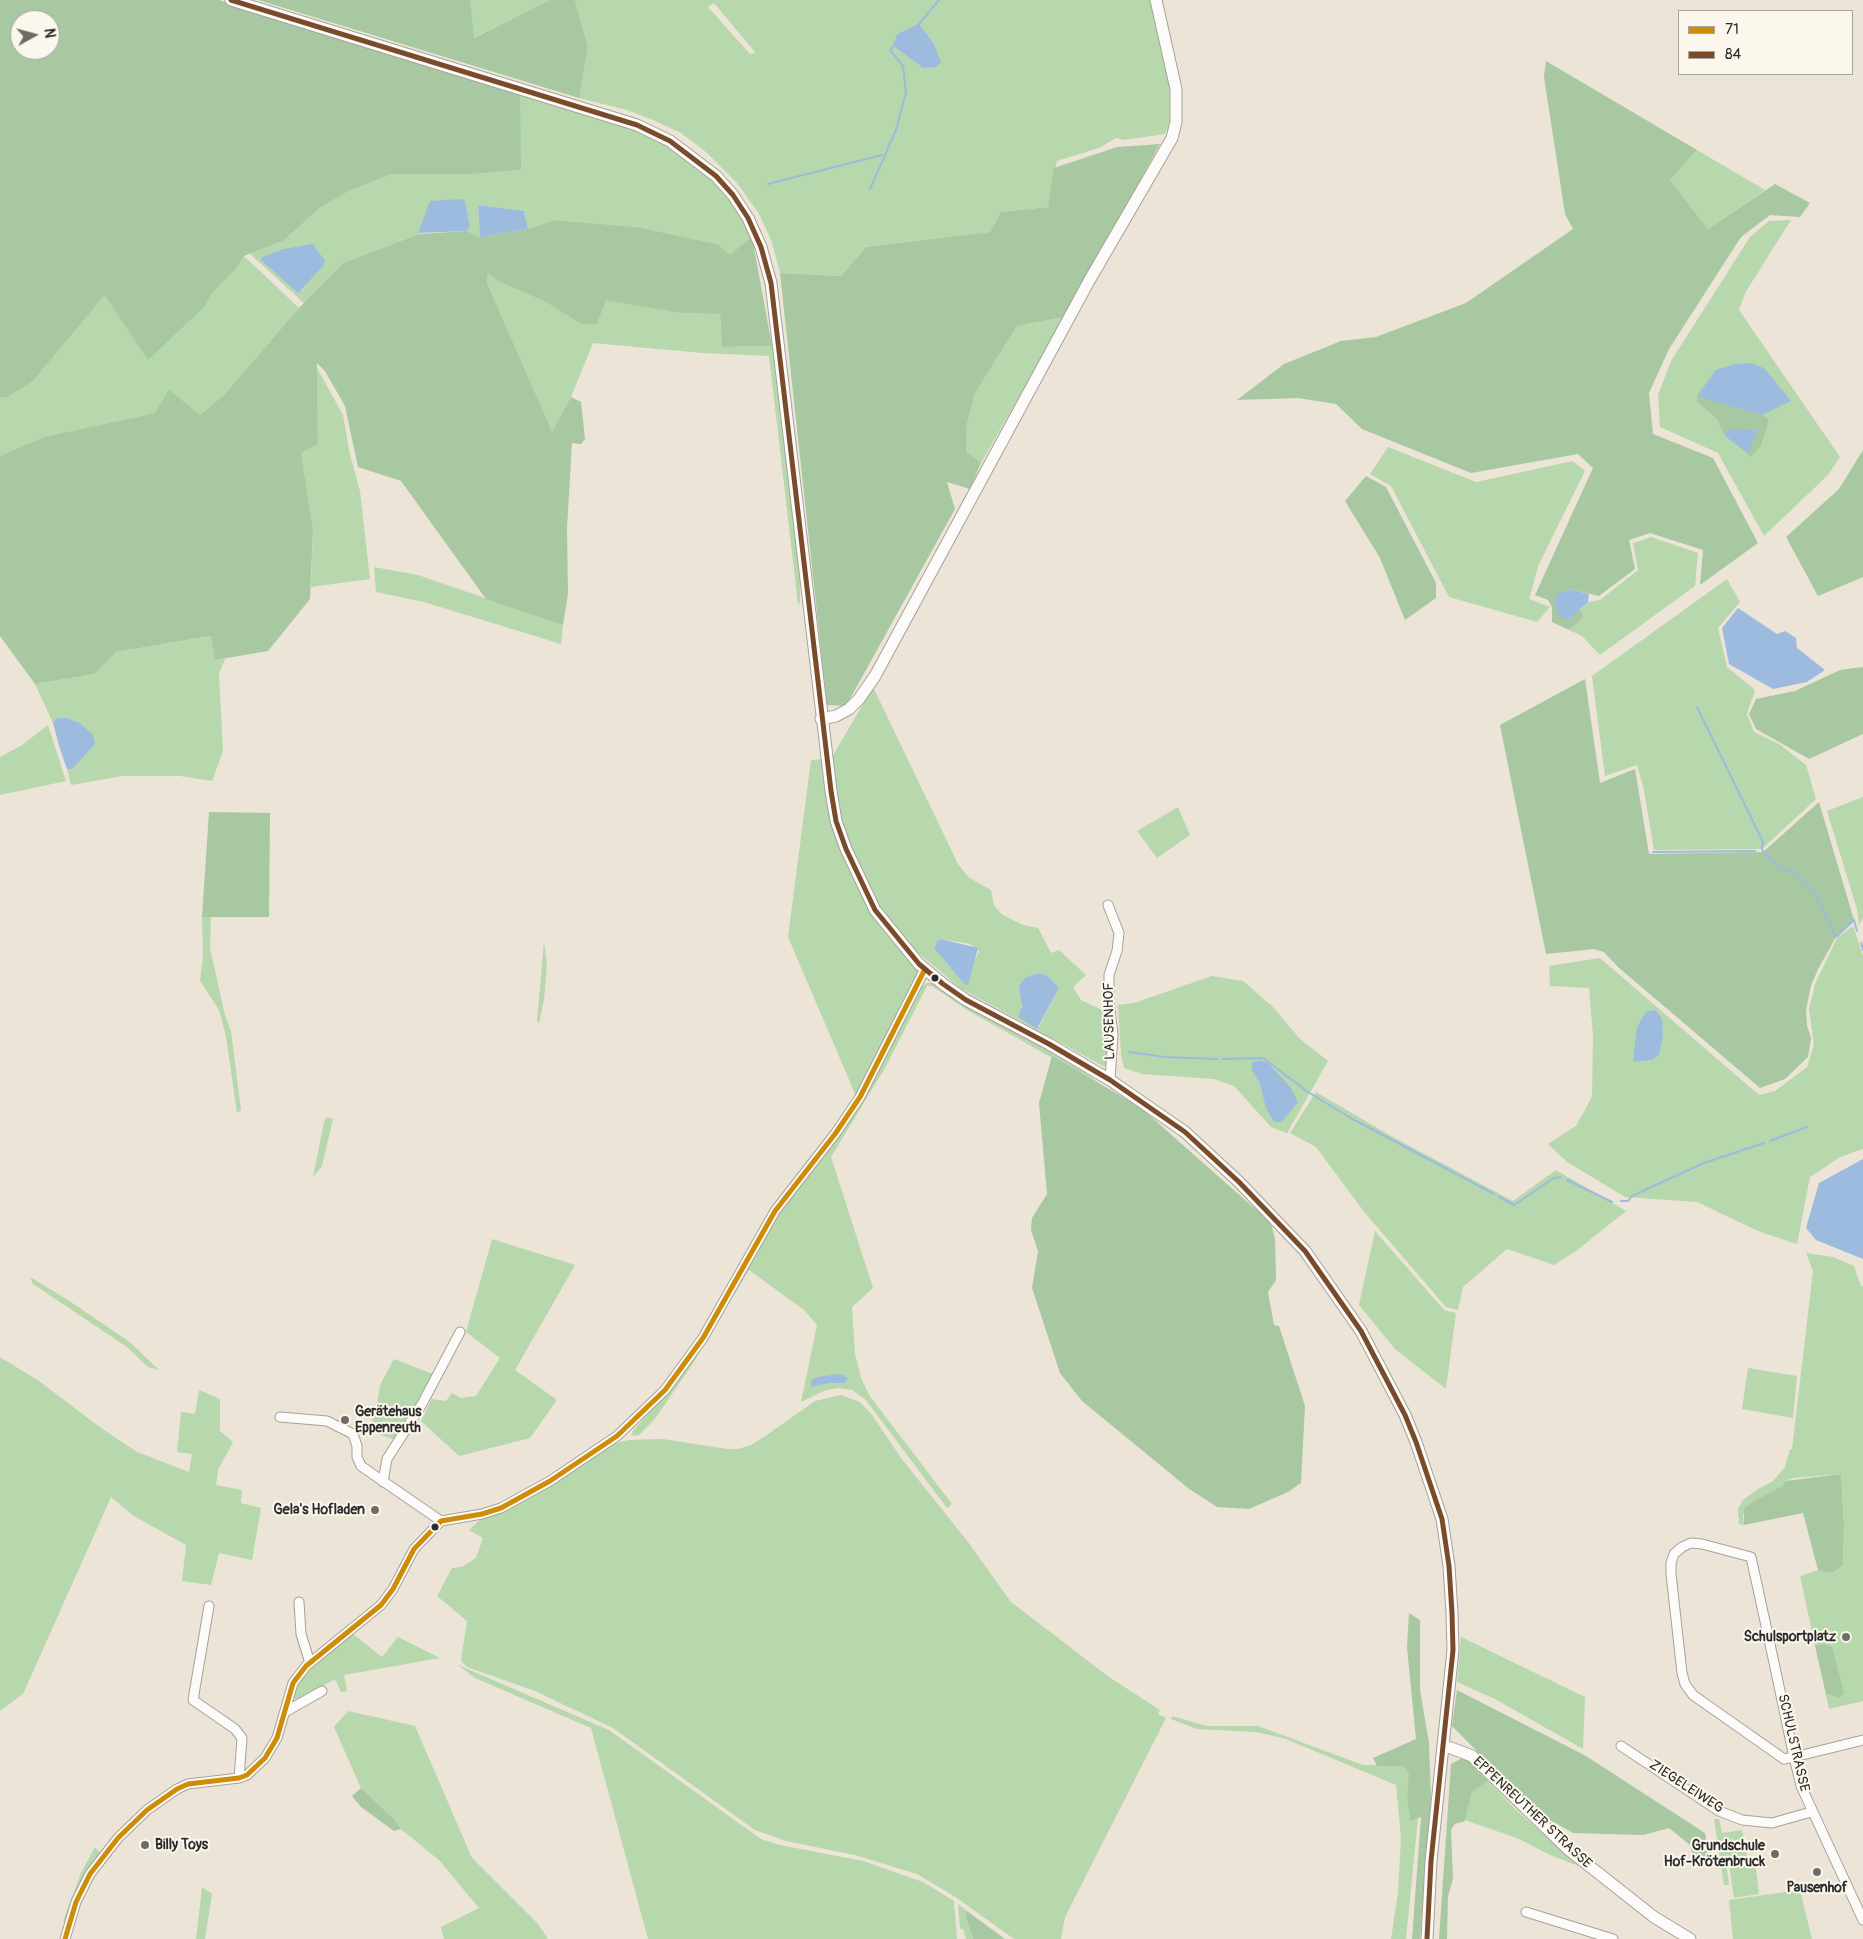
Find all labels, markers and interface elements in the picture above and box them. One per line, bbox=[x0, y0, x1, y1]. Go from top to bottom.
north arrow bbox=[10, 10, 60, 60]
legend bbox=[1678, 10, 1853, 75]
text: 71 bbox=[1725, 20, 1739, 39]
text: N bbox=[40, 27, 58, 39]
text: 84 bbox=[1725, 45, 1741, 64]
unlabelled marker bbox=[930, 973, 940, 983]
street label: LAUSENHOF bbox=[1101, 982, 1119, 1060]
place label: Gerätehaus Eppenreuth bbox=[355, 1404, 421, 1436]
marker: Gerätehaus Eppenreuth bbox=[339, 1414, 351, 1426]
place label: Gela's Hofladen bbox=[273, 1502, 365, 1518]
marker: Gela's Hofladen bbox=[369, 1504, 381, 1516]
unlabelled marker bbox=[430, 1522, 440, 1532]
place label: Schulsportplatz bbox=[1744, 1629, 1836, 1645]
marker: Schulsportplatz bbox=[1840, 1631, 1852, 1643]
street label: SCHULSTRASSE bbox=[1774, 1693, 1812, 1793]
street label: EPPENREUTHER STRASSE bbox=[1469, 1754, 1595, 1872]
street label: ZIEGELEIWEG bbox=[1646, 1757, 1726, 1817]
place label: Billy Toys bbox=[155, 1837, 208, 1853]
place label: Grundschule Hof-Krötenbruck bbox=[1664, 1838, 1765, 1870]
marker: Billy Toys bbox=[139, 1839, 151, 1851]
marker: Grundschule Hof-Krötenbruck bbox=[1769, 1848, 1781, 1860]
marker: Pausenhof bbox=[1811, 1866, 1823, 1878]
place label: Pausenhof bbox=[1786, 1880, 1848, 1896]

